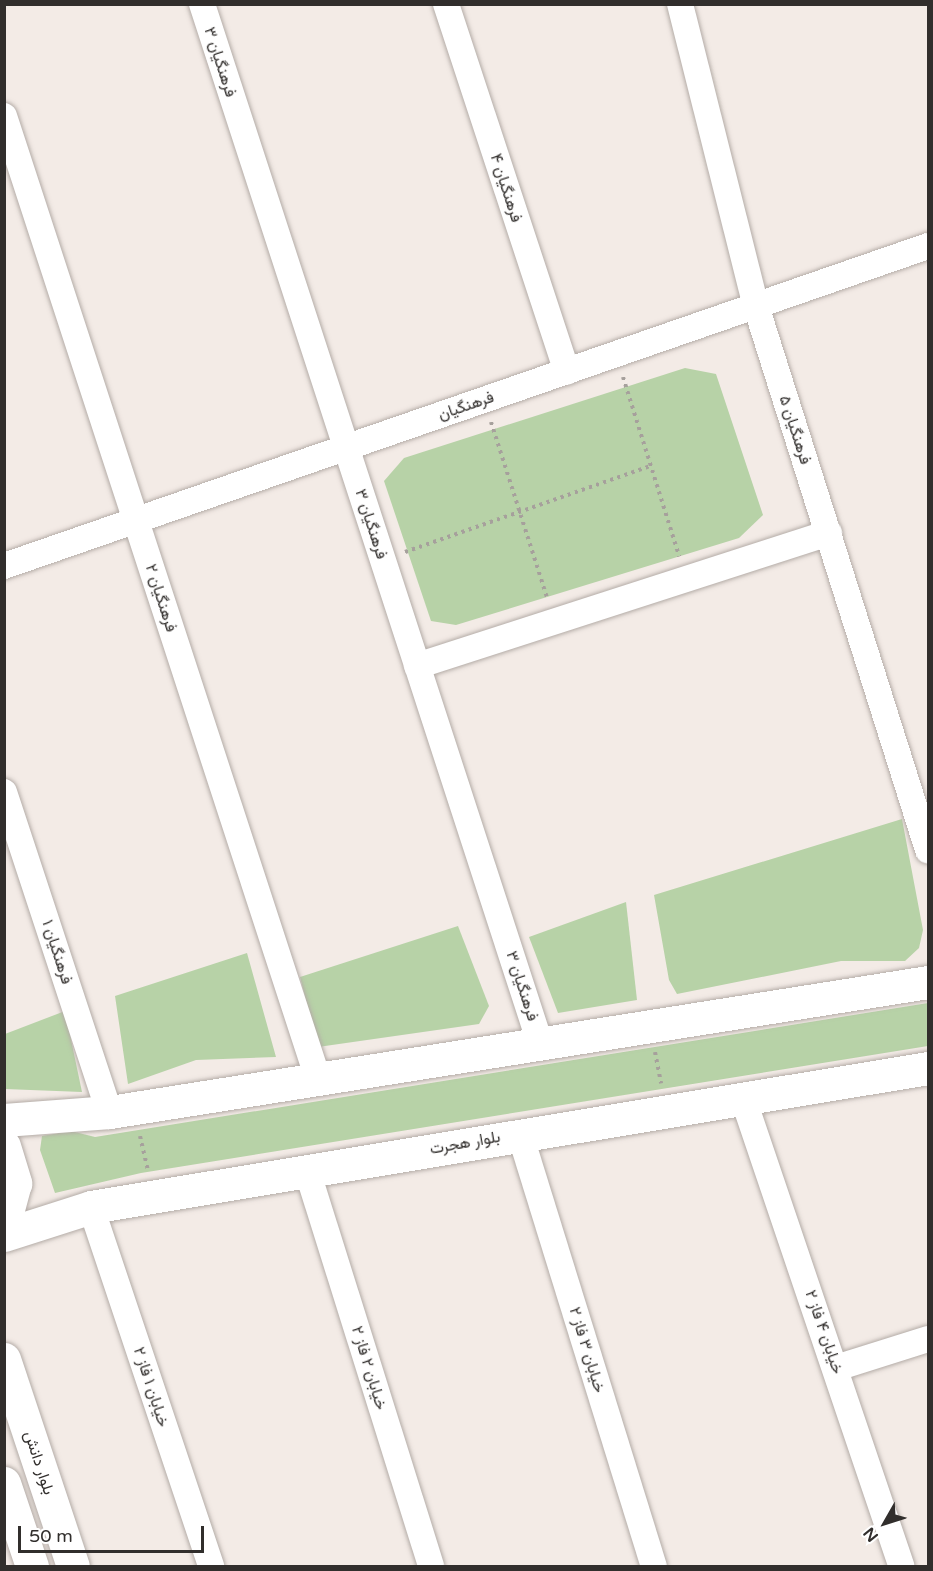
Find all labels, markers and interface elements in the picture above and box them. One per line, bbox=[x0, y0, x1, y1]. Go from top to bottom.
street label: فرهنگیان ۳ bbox=[200, 25, 240, 99]
street label: فرهنگیان ۴ bbox=[486, 151, 526, 225]
street label: فرهنگیان bbox=[436, 388, 496, 424]
street label: فرهنگیان ۵ bbox=[775, 393, 815, 467]
street label: فرهنگیان ۳ bbox=[351, 487, 391, 561]
street label: فرهنگیان ۲ bbox=[141, 562, 181, 634]
street label: فرهنگیان ۱ bbox=[38, 917, 76, 987]
street label: فرهنگیان ۳ bbox=[502, 949, 542, 1023]
street label: بلوار هجرت bbox=[428, 1127, 502, 1159]
street label: خیابان ۴ فاز ۲ bbox=[801, 1288, 847, 1376]
street label: خیابان ۳ فاز ۲ bbox=[565, 1305, 609, 1395]
street label: خیابان ۲ فاز ۲ bbox=[347, 1324, 391, 1412]
street label: خیابان ۱ فاز ۲ bbox=[129, 1345, 173, 1429]
street label: بلوار دانش bbox=[20, 1429, 58, 1497]
north arrow bbox=[855, 1493, 915, 1553]
scale bar bbox=[21, 1514, 207, 1552]
text: N bbox=[859, 1523, 883, 1546]
text: 50 m bbox=[29, 1525, 73, 1547]

